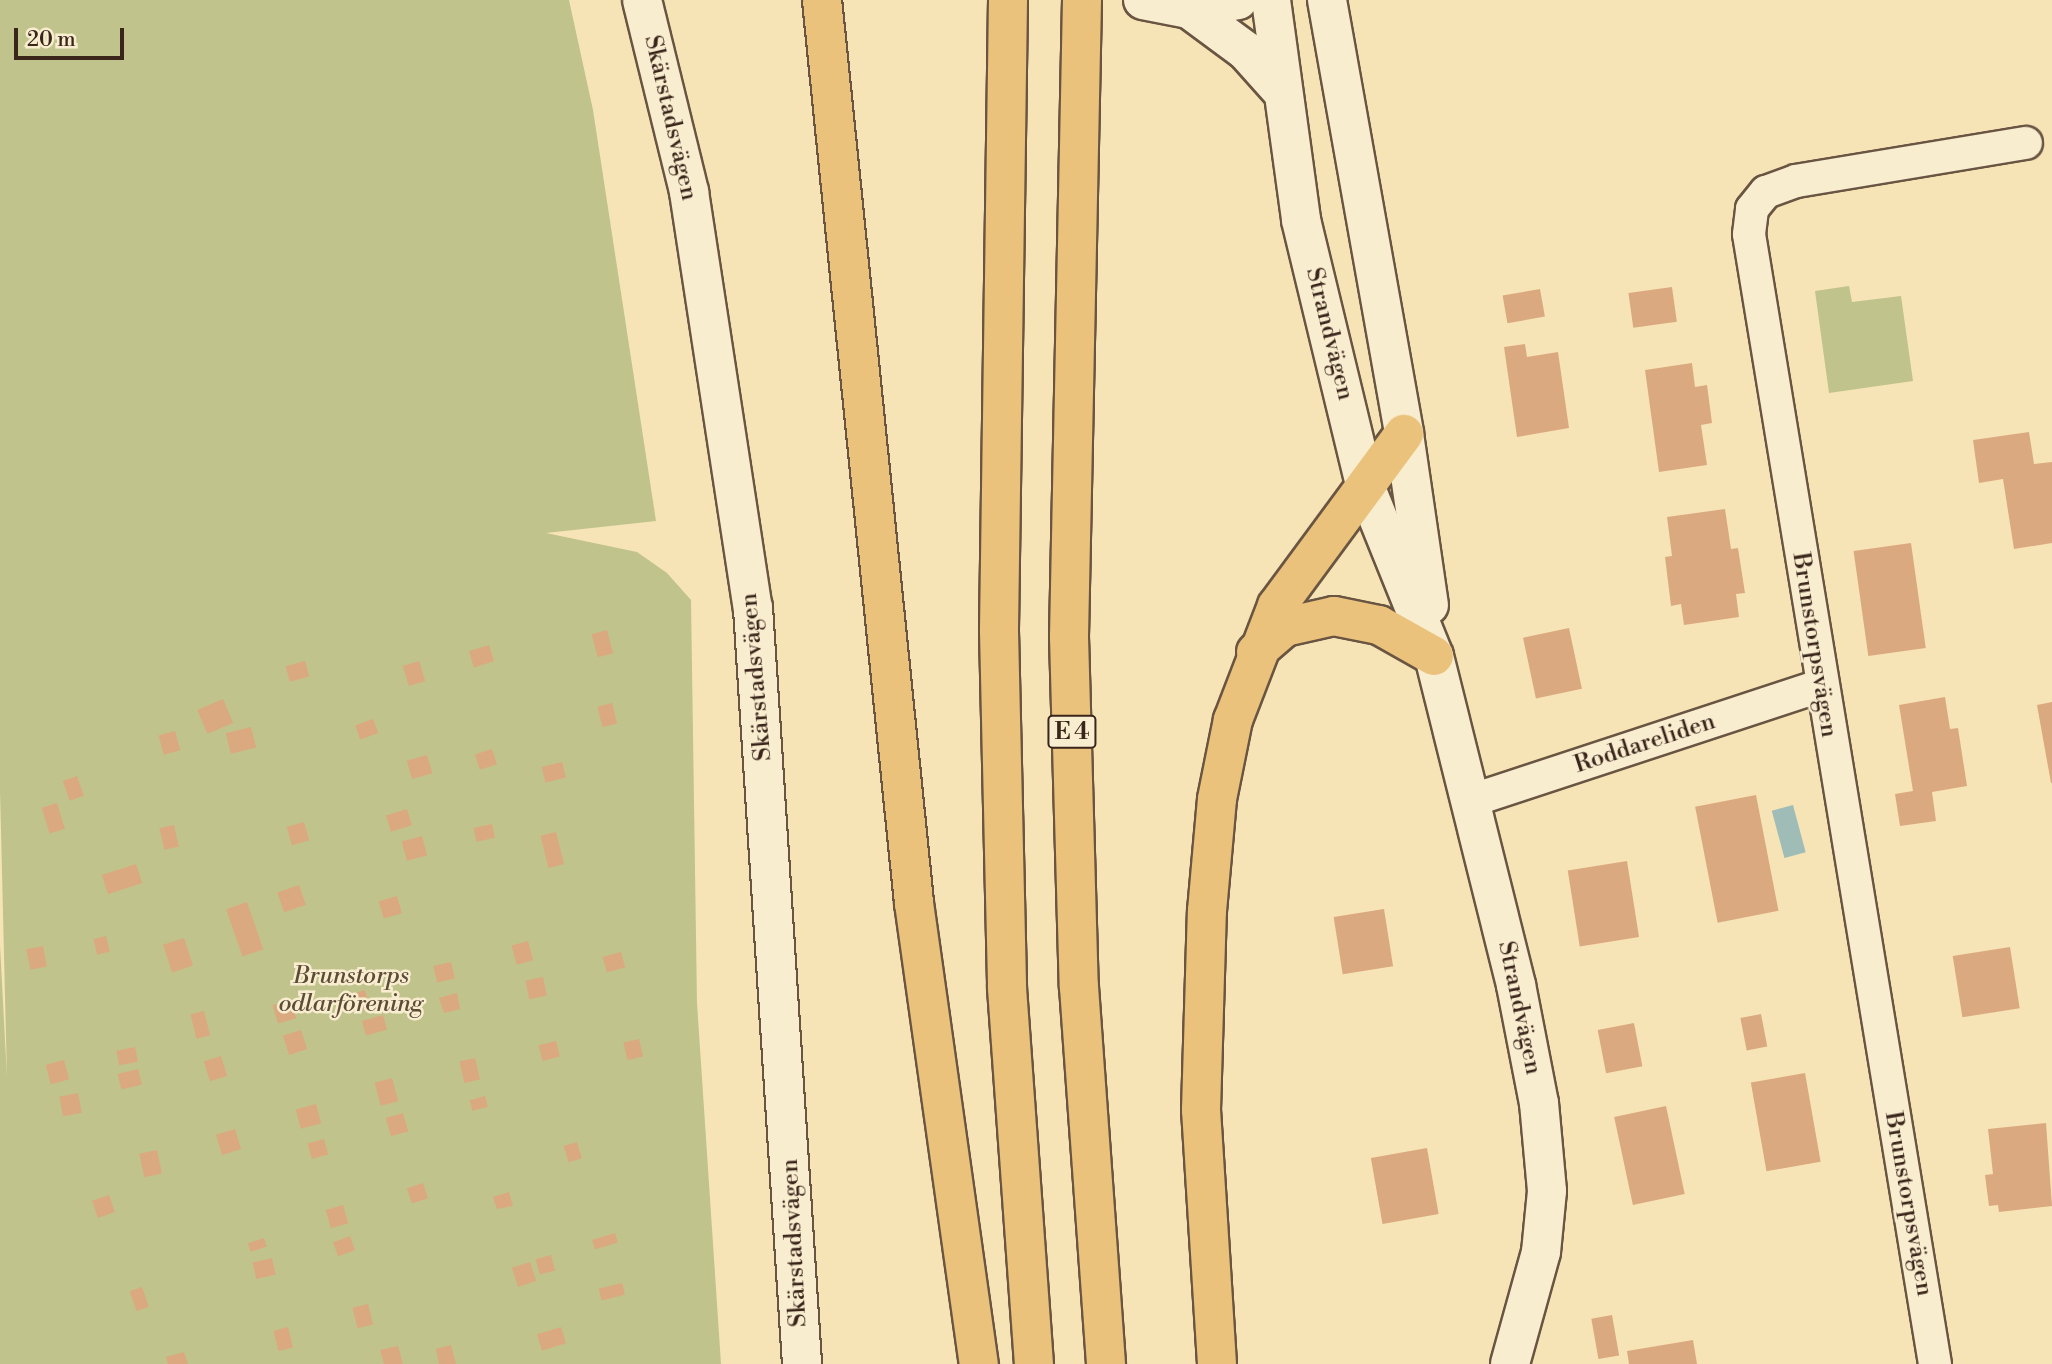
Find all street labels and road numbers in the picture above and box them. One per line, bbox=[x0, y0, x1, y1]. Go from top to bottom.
street label: Skärstadsvägen bbox=[637, 33, 703, 203]
street label: Strandvägen bbox=[1299, 265, 1359, 403]
street label: Brunstorpsvägen bbox=[1785, 551, 1843, 739]
street label: Skärstadsvägen bbox=[735, 592, 779, 762]
street label: Roddareliden bbox=[1571, 708, 1719, 780]
road number: E 4 bbox=[1046, 712, 1098, 752]
street label: Strandvägen bbox=[1491, 939, 1547, 1077]
street label: Brunstorpsvägen bbox=[1878, 1110, 1938, 1298]
street label: Skärstadsvägen bbox=[776, 1158, 814, 1328]

